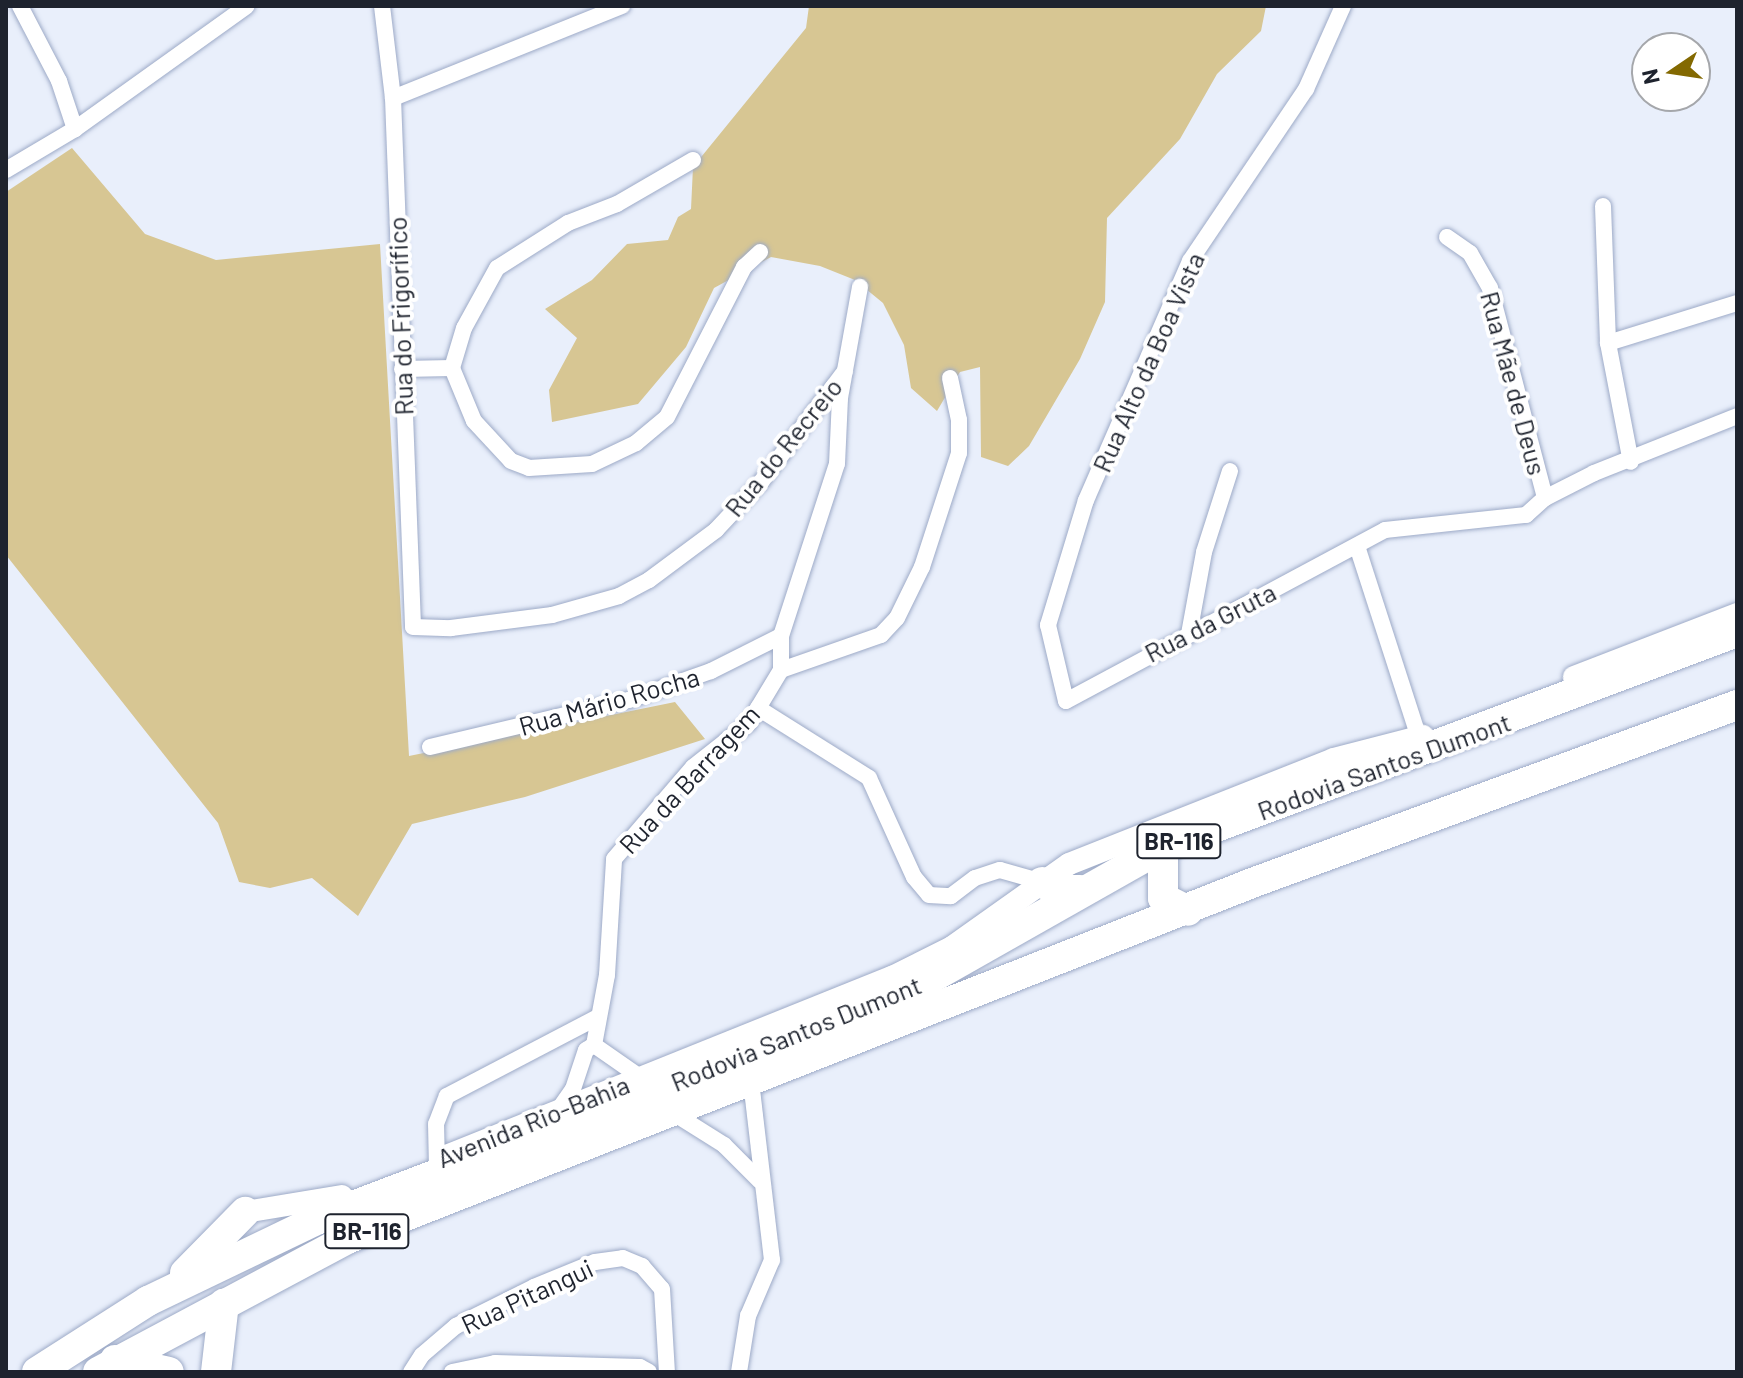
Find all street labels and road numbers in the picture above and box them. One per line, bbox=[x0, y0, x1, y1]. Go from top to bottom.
street label: Rua do Frigorífico bbox=[381, 216, 419, 416]
street label: Rua Alto da Boa Vista bbox=[1085, 247, 1211, 477]
street label: Rua Mãe de Deus bbox=[1475, 288, 1553, 478]
street label: Rua do Recreio bbox=[718, 371, 848, 523]
street label: Rua da Gruta bbox=[1139, 576, 1281, 668]
street label: Rua Mário Rocha bbox=[515, 660, 703, 742]
street label: Rua da Barragem bbox=[612, 698, 766, 860]
street label: Rodovia Santos Dumont bbox=[1253, 706, 1515, 826]
road number: BR-116 bbox=[1135, 821, 1223, 861]
street label: Rodovia Santos Dumont bbox=[666, 968, 926, 1098]
street label: Avenida Rio-Bahia bbox=[432, 1068, 634, 1174]
road number: BR-116 bbox=[323, 1211, 411, 1251]
street label: Rua Pitangui bbox=[456, 1252, 598, 1340]

